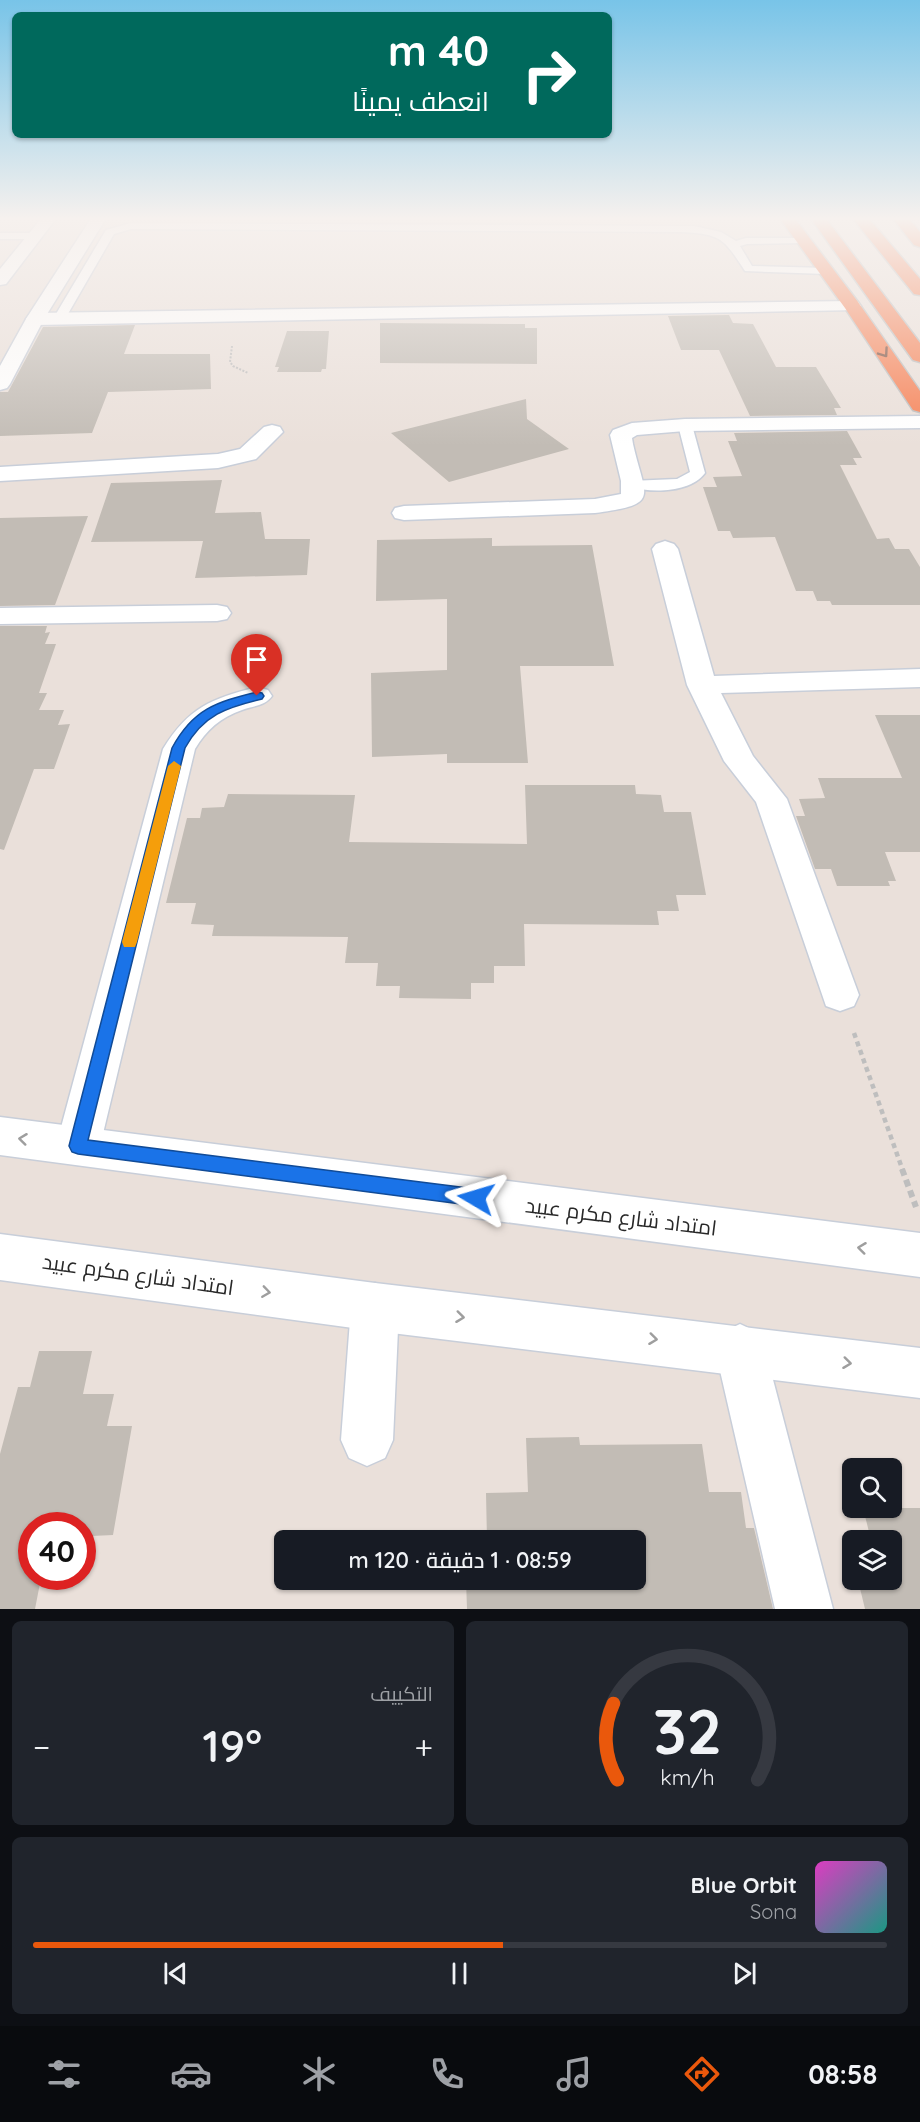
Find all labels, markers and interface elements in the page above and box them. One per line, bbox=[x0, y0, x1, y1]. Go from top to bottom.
text: 40 m bbox=[388, 24, 489, 77]
icon: right bbox=[510, 36, 588, 114]
text: انعطف يمينًا bbox=[352, 84, 489, 118]
one-way arrow bbox=[877, 346, 888, 357]
pin bbox=[231, 634, 282, 696]
icon: arrive bbox=[240, 643, 273, 676]
one-way arrow bbox=[18, 1133, 28, 1146]
position arrow bbox=[444, 1166, 508, 1230]
street label: امتداد شارع مكرم عبيد bbox=[524, 1191, 718, 1243]
one-way arrow bbox=[857, 1242, 867, 1255]
street label: امتداد شارع مكرم عبيد bbox=[41, 1248, 235, 1302]
one-way arrow bbox=[262, 1286, 271, 1298]
one-way arrow bbox=[455, 1310, 464, 1323]
one-way arrow bbox=[649, 1332, 658, 1345]
one-way arrow bbox=[842, 1356, 851, 1369]
map controls bbox=[842, 1458, 902, 1590]
button: search bbox=[842, 1458, 902, 1518]
speed limit sign: 40 bbox=[18, 1512, 96, 1590]
button: layers bbox=[842, 1530, 902, 1590]
text: 08:59 · 1 دقيقة · 120 m bbox=[348, 1546, 572, 1574]
text: التكييف bbox=[370, 1681, 433, 1706]
text: 32 bbox=[652, 1692, 722, 1770]
text: 19° bbox=[203, 1717, 262, 1773]
text: − bbox=[33, 1726, 50, 1767]
text: + bbox=[414, 1726, 433, 1767]
text: km/h bbox=[660, 1764, 714, 1790]
text: Blue Orbit bbox=[691, 1871, 797, 1899]
text: Sona bbox=[750, 1899, 797, 1924]
icon: previous bbox=[159, 1957, 192, 1990]
icon: pause bbox=[443, 1957, 476, 1990]
icon: next bbox=[728, 1957, 761, 1990]
icon: filters bbox=[43, 2053, 85, 2095]
icon: car bbox=[170, 2053, 212, 2095]
icon: climate bbox=[298, 2053, 340, 2095]
icon: phone bbox=[426, 2053, 468, 2095]
icon: music bbox=[553, 2053, 595, 2095]
icon: directions bbox=[681, 2053, 723, 2095]
text: 08:58 bbox=[808, 2057, 877, 2091]

